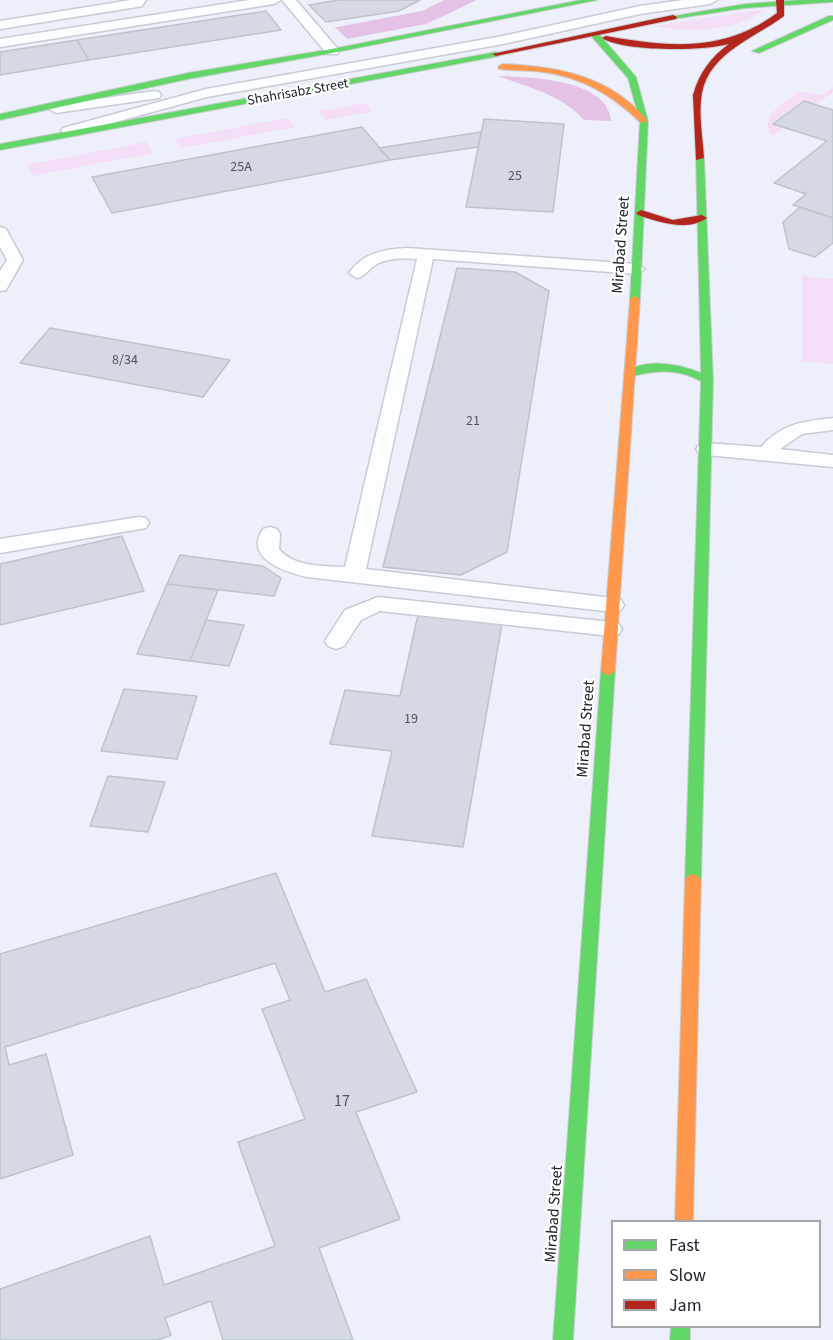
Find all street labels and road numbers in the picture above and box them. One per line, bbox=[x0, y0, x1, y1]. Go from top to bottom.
street label: Shahrisabz Street bbox=[246, 76, 350, 110]
street label: Mirabad Street bbox=[609, 196, 635, 294]
street label: Mirabad Street bbox=[574, 680, 600, 778]
street label: Mirabad Street bbox=[542, 1165, 568, 1263]

